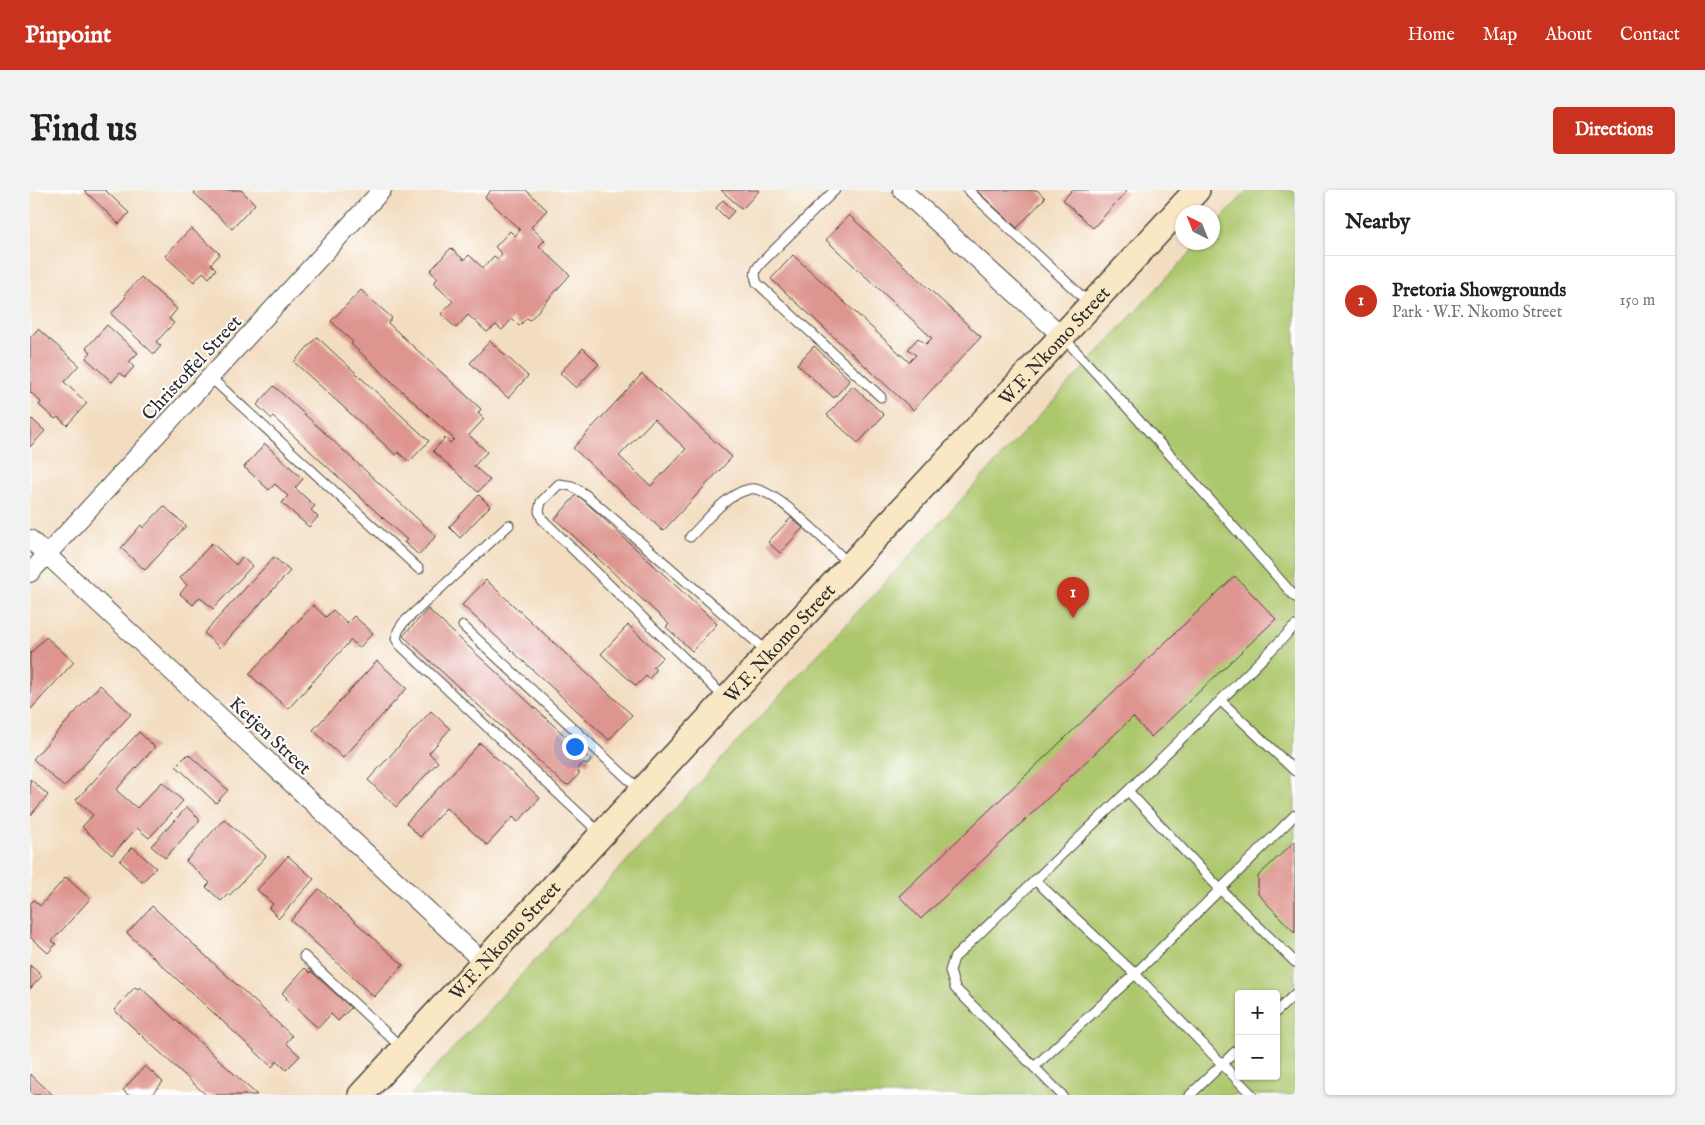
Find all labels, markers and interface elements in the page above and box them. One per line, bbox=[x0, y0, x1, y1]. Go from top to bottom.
text: Pinpoint bbox=[25, 20, 111, 51]
text: Home bbox=[1408, 24, 1455, 47]
text: Map bbox=[1483, 24, 1517, 47]
text: About bbox=[1545, 24, 1592, 47]
text: Contact bbox=[1620, 24, 1680, 47]
button: Directions bbox=[1553, 107, 1675, 154]
text: Find us bbox=[30, 108, 137, 153]
north arrow bbox=[1175, 205, 1220, 250]
text: Nearby bbox=[1345, 209, 1410, 236]
text: Pretoria Showgrounds bbox=[1392, 279, 1566, 303]
street label: W.F. Nkomo Street bbox=[994, 281, 1117, 411]
text: 1 bbox=[1358, 291, 1364, 311]
text: 150 m bbox=[1620, 291, 1655, 311]
text: Park · W.F. Nkomo Street bbox=[1392, 303, 1562, 323]
street label: Christoffel Street bbox=[137, 310, 248, 426]
pin: 1 bbox=[1057, 577, 1089, 618]
street label: W.F. Nkomo Street bbox=[720, 579, 842, 708]
street label: Ketjen Street bbox=[224, 692, 316, 781]
your location bbox=[562, 734, 588, 760]
street label: W.F. Nkomo Street bbox=[445, 876, 567, 1006]
map controls bbox=[1235, 990, 1280, 1080]
button: + bbox=[1235, 990, 1280, 1035]
button: − bbox=[1235, 1035, 1280, 1080]

